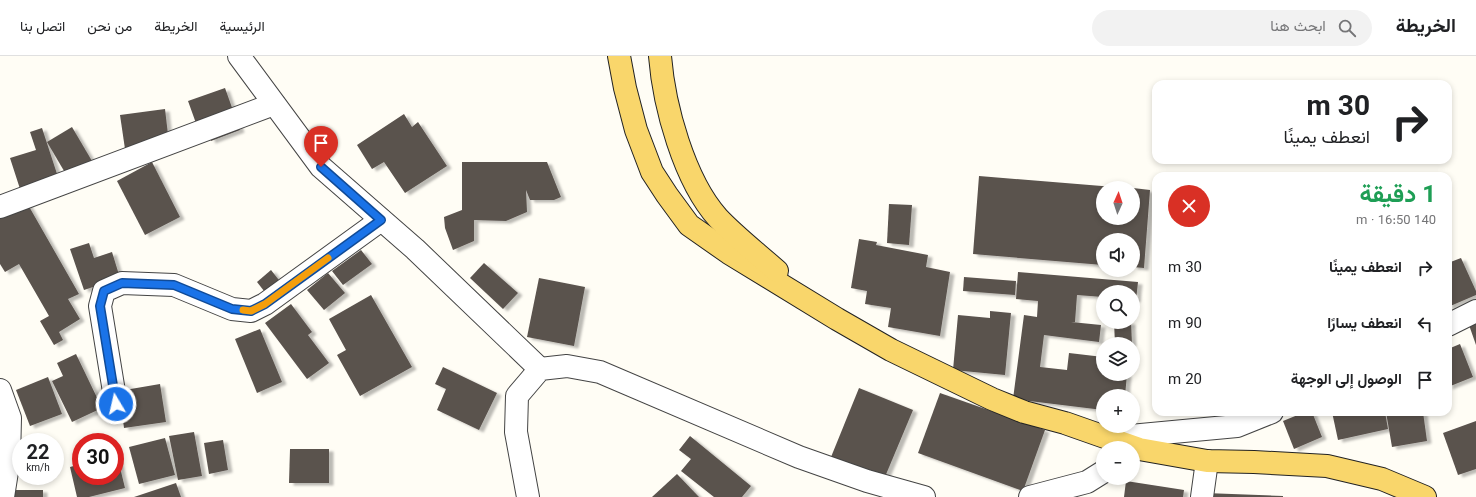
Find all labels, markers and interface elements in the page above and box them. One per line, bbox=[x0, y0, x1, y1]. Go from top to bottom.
search box bbox=[1092, 10, 1372, 46]
text: الخريطة bbox=[1396, 13, 1456, 42]
text: ابحث هنا bbox=[1270, 16, 1326, 39]
text: اتصل بنا bbox=[20, 17, 65, 39]
text: من نحن bbox=[87, 17, 132, 39]
text: الخريطة bbox=[154, 17, 198, 39]
text: الرئيسية bbox=[220, 17, 265, 39]
icon: search bbox=[1336, 17, 1358, 39]
text: 30 m bbox=[1307, 86, 1370, 130]
icon: right bbox=[1384, 96, 1436, 148]
text: انعطف يمينًا bbox=[1283, 125, 1370, 153]
pin bbox=[304, 126, 338, 167]
icon: arrive bbox=[310, 132, 332, 154]
text: 1 دقيقة bbox=[1360, 177, 1436, 215]
north arrow bbox=[1096, 181, 1140, 225]
map controls bbox=[1096, 181, 1140, 485]
button: close bbox=[1168, 185, 1210, 227]
text: 140 m · 16:50 bbox=[1356, 211, 1436, 231]
button: sound bbox=[1096, 233, 1140, 277]
text: 30 m bbox=[1168, 257, 1202, 280]
text: انعطف يمينًا bbox=[1329, 257, 1402, 280]
icon: right bbox=[1414, 257, 1436, 279]
button: search bbox=[1096, 285, 1140, 329]
text: 90 m bbox=[1168, 313, 1202, 336]
text: انعطف يسارًا bbox=[1327, 313, 1402, 336]
icon: left bbox=[1414, 313, 1436, 335]
button: layers bbox=[1096, 337, 1140, 381]
text: 20 m bbox=[1168, 369, 1202, 392]
text: الوصول إلى الوجهة bbox=[1291, 369, 1402, 392]
icon: arrive bbox=[1414, 369, 1436, 391]
position arrow bbox=[95, 383, 137, 425]
button: + bbox=[1096, 389, 1140, 433]
speed limit sign: 30 bbox=[72, 433, 124, 485]
text: 22 bbox=[27, 438, 49, 470]
button: − bbox=[1096, 441, 1140, 485]
text: km/h bbox=[26, 461, 50, 476]

